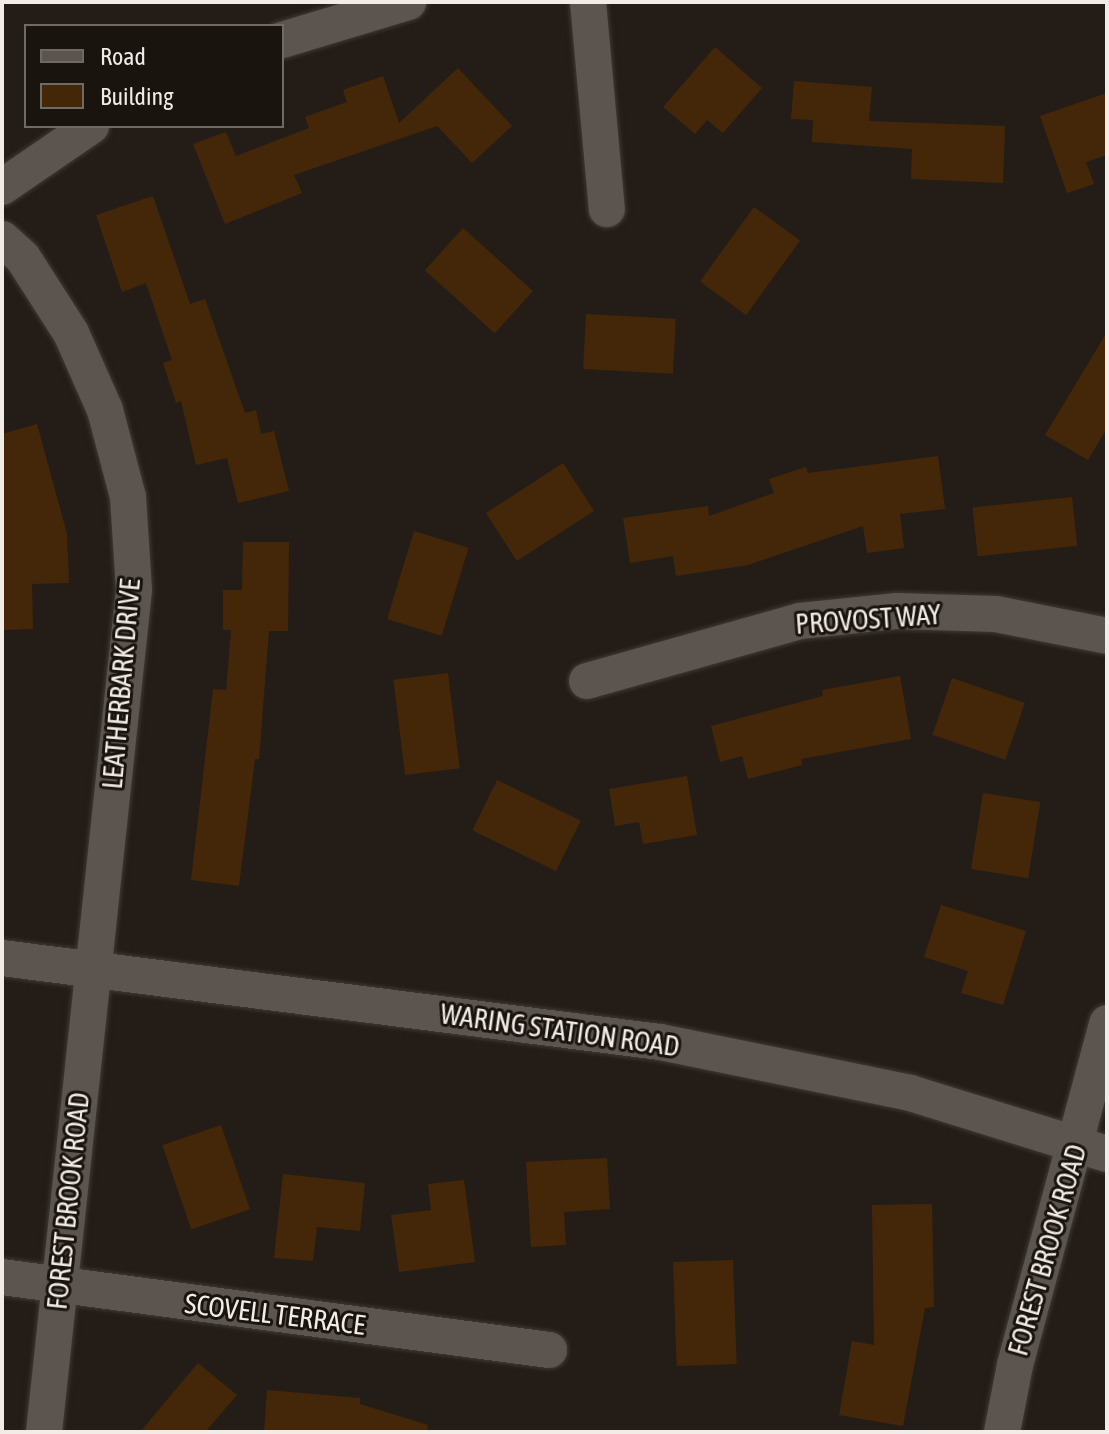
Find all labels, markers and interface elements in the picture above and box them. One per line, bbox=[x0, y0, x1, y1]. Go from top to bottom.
legend bbox=[24, 24, 284, 128]
text: Road bbox=[100, 43, 146, 70]
text: Building bbox=[100, 83, 173, 110]
street label: LEATHERBARK DRIVE bbox=[95, 578, 147, 790]
street label: PROVOST WAY bbox=[794, 597, 942, 641]
street label: WARING STATION ROAD bbox=[438, 997, 682, 1063]
street label: FOREST BROOK ROAD bbox=[40, 1091, 96, 1311]
street label: FOREST BROOK ROAD bbox=[1001, 1141, 1093, 1359]
street label: SCOVELL TERRACE bbox=[183, 1286, 367, 1342]

